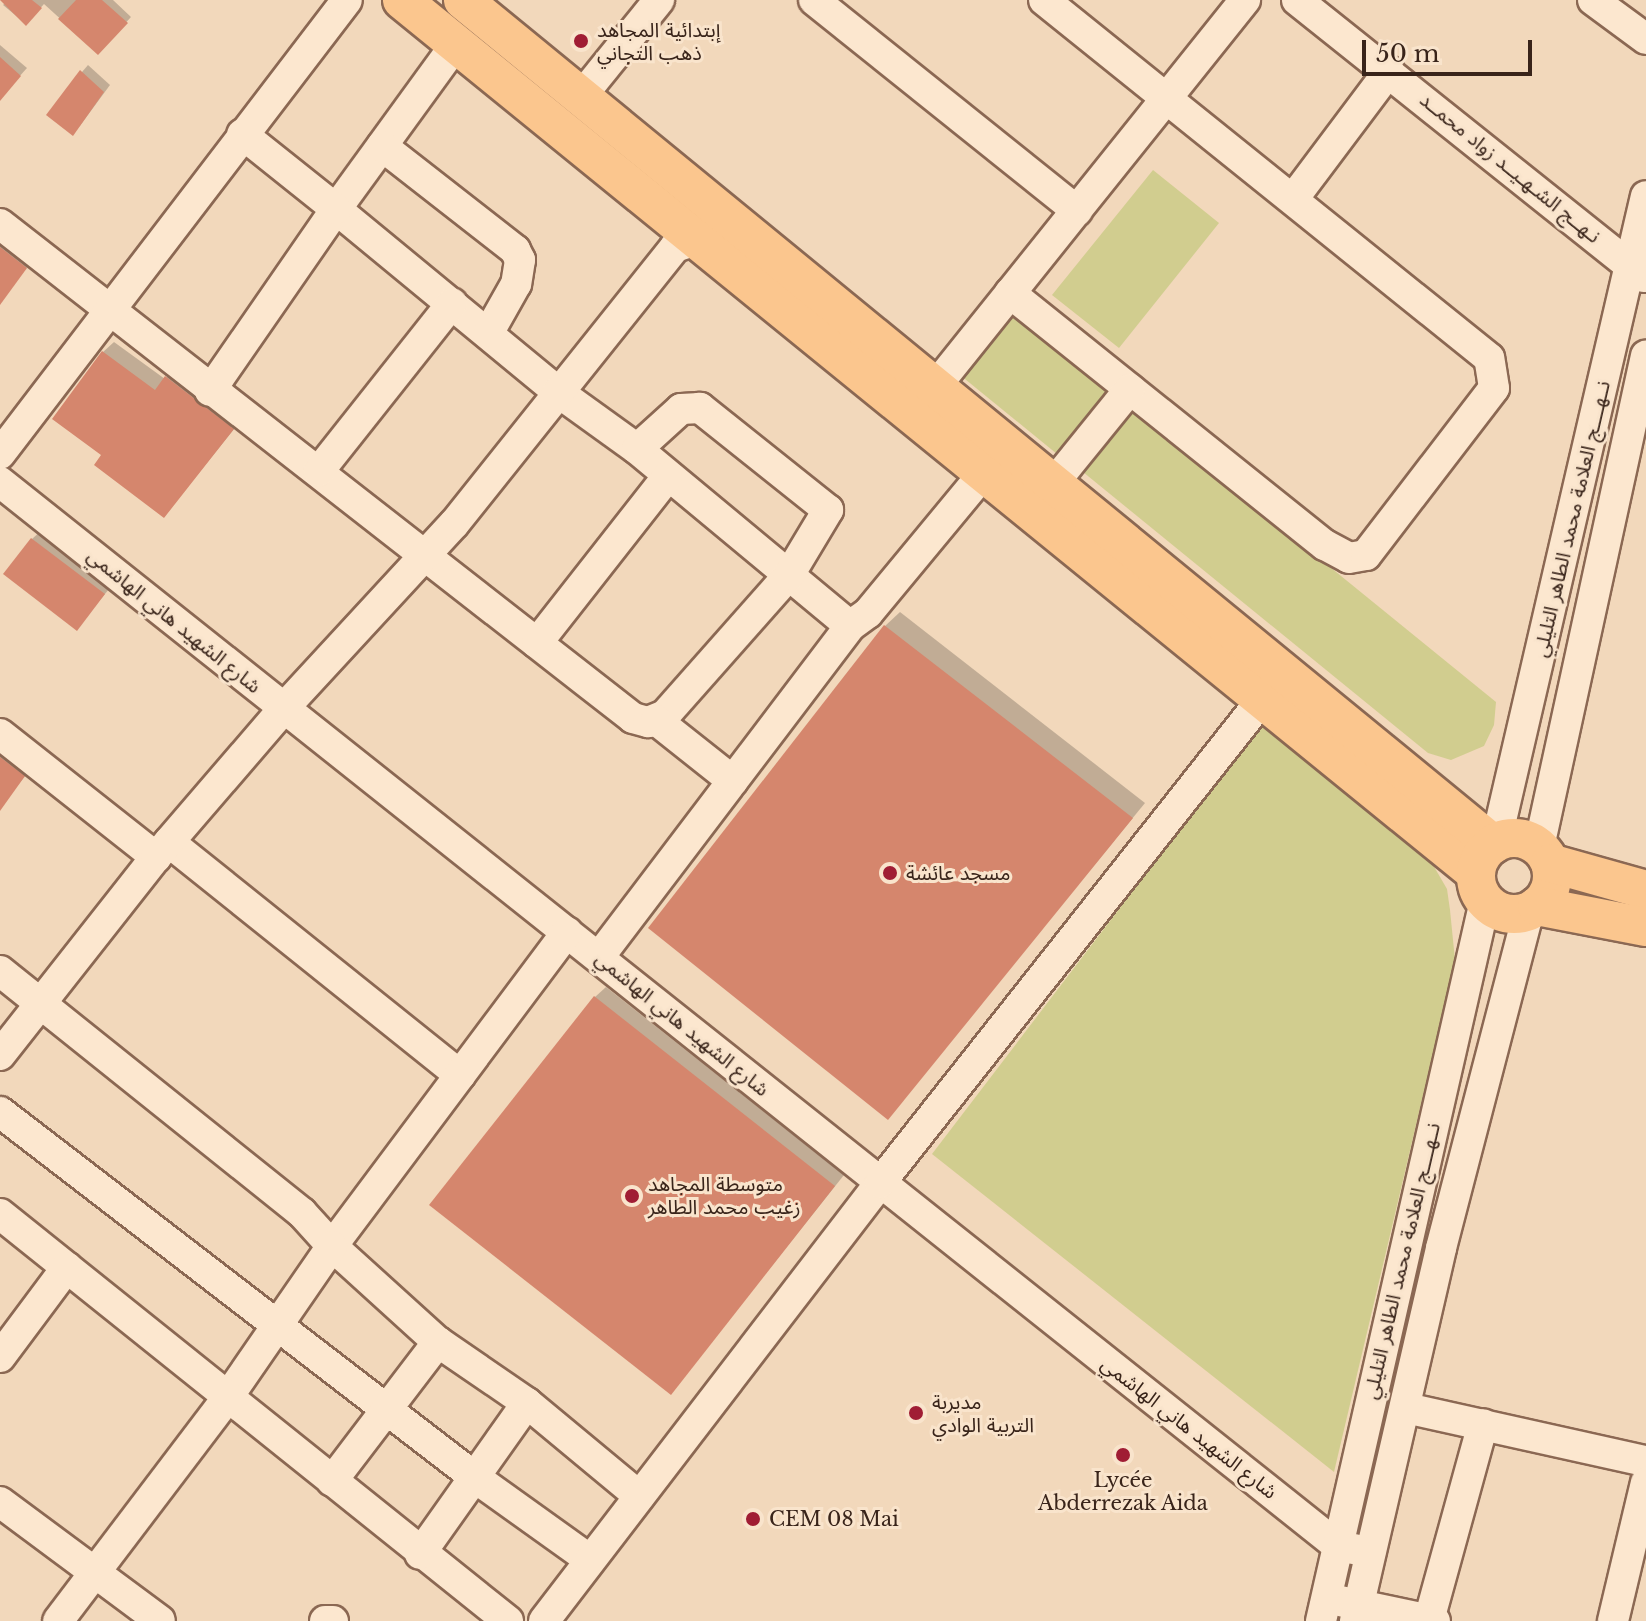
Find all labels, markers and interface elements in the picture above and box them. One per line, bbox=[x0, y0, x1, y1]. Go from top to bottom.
place label: إبتدائية المجاهد ذهب التجاني bbox=[597, 18, 720, 65]
scale bar bbox=[1366, 24, 1536, 74]
marker: إبتدائية المجاهد ذهب التجاني bbox=[572, 32, 590, 50]
text: 50 m bbox=[1376, 39, 1439, 68]
street label: نـهــج الشـهـيــد زواد محمــد bbox=[1415, 88, 1605, 248]
street label: نــهــــج العلامة محمد الطاهر التليلي bbox=[1528, 378, 1616, 660]
street label: شارع الشهيد هاني الهاشمي bbox=[82, 543, 266, 699]
place label: مسجد عائشة bbox=[906, 861, 1011, 885]
marker: مسجد عائشة bbox=[881, 864, 899, 882]
street label: شارع الشهيد هاني الهاشمي bbox=[590, 946, 774, 1102]
street label: نــهــــج العلامة محمد الطاهر التليلي bbox=[1358, 1120, 1446, 1402]
place label: متوسطة المجاهد زغيب محمد الطاهر bbox=[648, 1172, 801, 1219]
marker: متوسطة المجاهد زغيب محمد الطاهر bbox=[623, 1187, 641, 1205]
street label: شارع الشهيد هاني الهاشمي bbox=[1096, 1352, 1282, 1504]
place label: مديربة التربية الوادي bbox=[932, 1390, 1034, 1437]
marker: مديربة التربية الوادي bbox=[907, 1404, 925, 1422]
marker: Lycée Abderrezak Aida bbox=[1114, 1446, 1132, 1464]
place label: Lycée Abderrezak Aida bbox=[1038, 1468, 1208, 1515]
place label: CEM 08 Mai bbox=[769, 1507, 899, 1531]
marker: CEM 08 Mai bbox=[744, 1510, 762, 1528]

